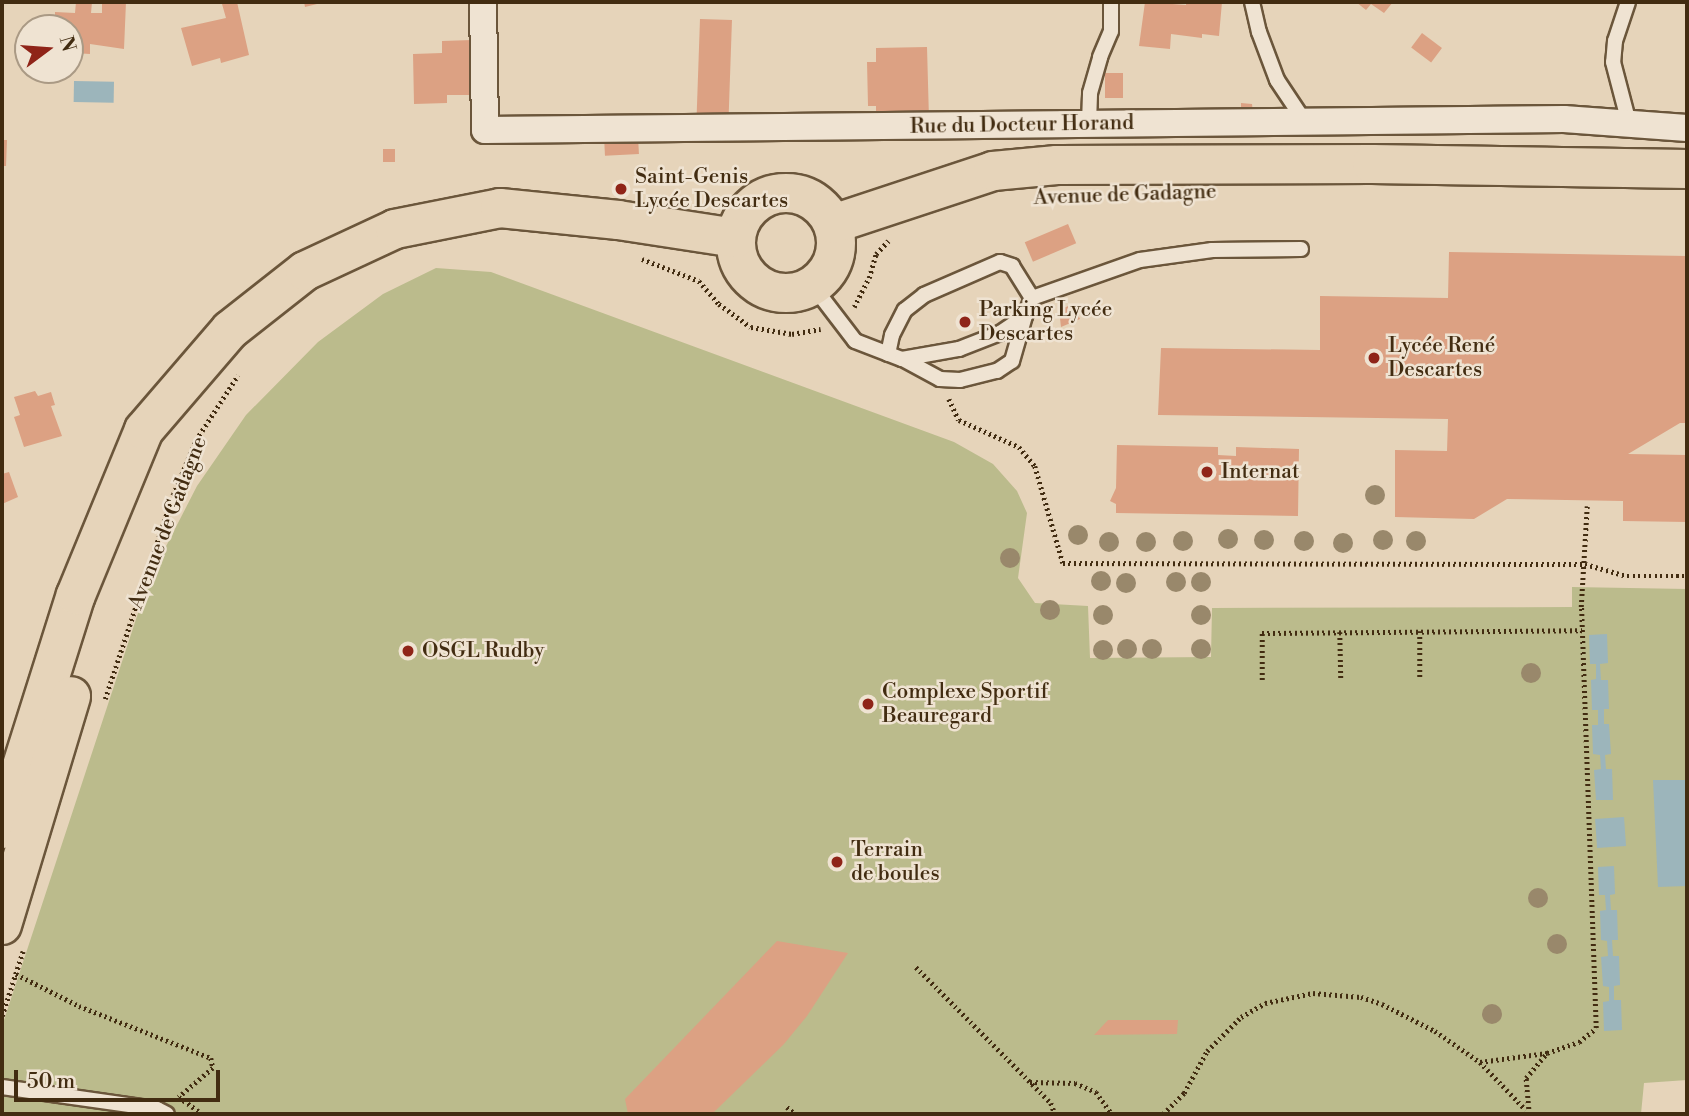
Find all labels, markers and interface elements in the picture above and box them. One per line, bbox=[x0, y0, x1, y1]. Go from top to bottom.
north arrow bbox=[14, 14, 84, 84]
text: N bbox=[54, 33, 81, 54]
street label: Rue du Docteur Horand bbox=[910, 110, 1134, 140]
place label: Saint-Genis Lycée Descartes bbox=[635, 164, 788, 214]
street label: Avenue de Gadagne bbox=[1033, 179, 1217, 211]
marker: Saint-Genis Lycée Descartes bbox=[613, 181, 629, 197]
place label: Parking Lycée Descartes bbox=[979, 297, 1112, 347]
marker: Parking Lycée Descartes bbox=[957, 314, 973, 330]
place label: Lycée René Descartes bbox=[1388, 333, 1495, 383]
marker: Lycée René Descartes bbox=[1366, 350, 1382, 366]
street label: Avenue de Gadagne bbox=[123, 433, 213, 613]
place label: Internat bbox=[1221, 459, 1299, 485]
marker: Internat bbox=[1199, 464, 1215, 480]
place label: OSGL Rudby bbox=[422, 638, 545, 664]
marker: OSGL Rudby bbox=[400, 643, 416, 659]
place label: Complexe Sportif Beauregard bbox=[882, 679, 1048, 729]
marker: Complexe Sportif Beauregard bbox=[860, 696, 876, 712]
place label: Terrain de boules bbox=[851, 837, 940, 887]
marker: Terrain de boules bbox=[829, 854, 845, 870]
scale bar bbox=[18, 1056, 224, 1100]
text: 50 m bbox=[27, 1069, 75, 1095]

